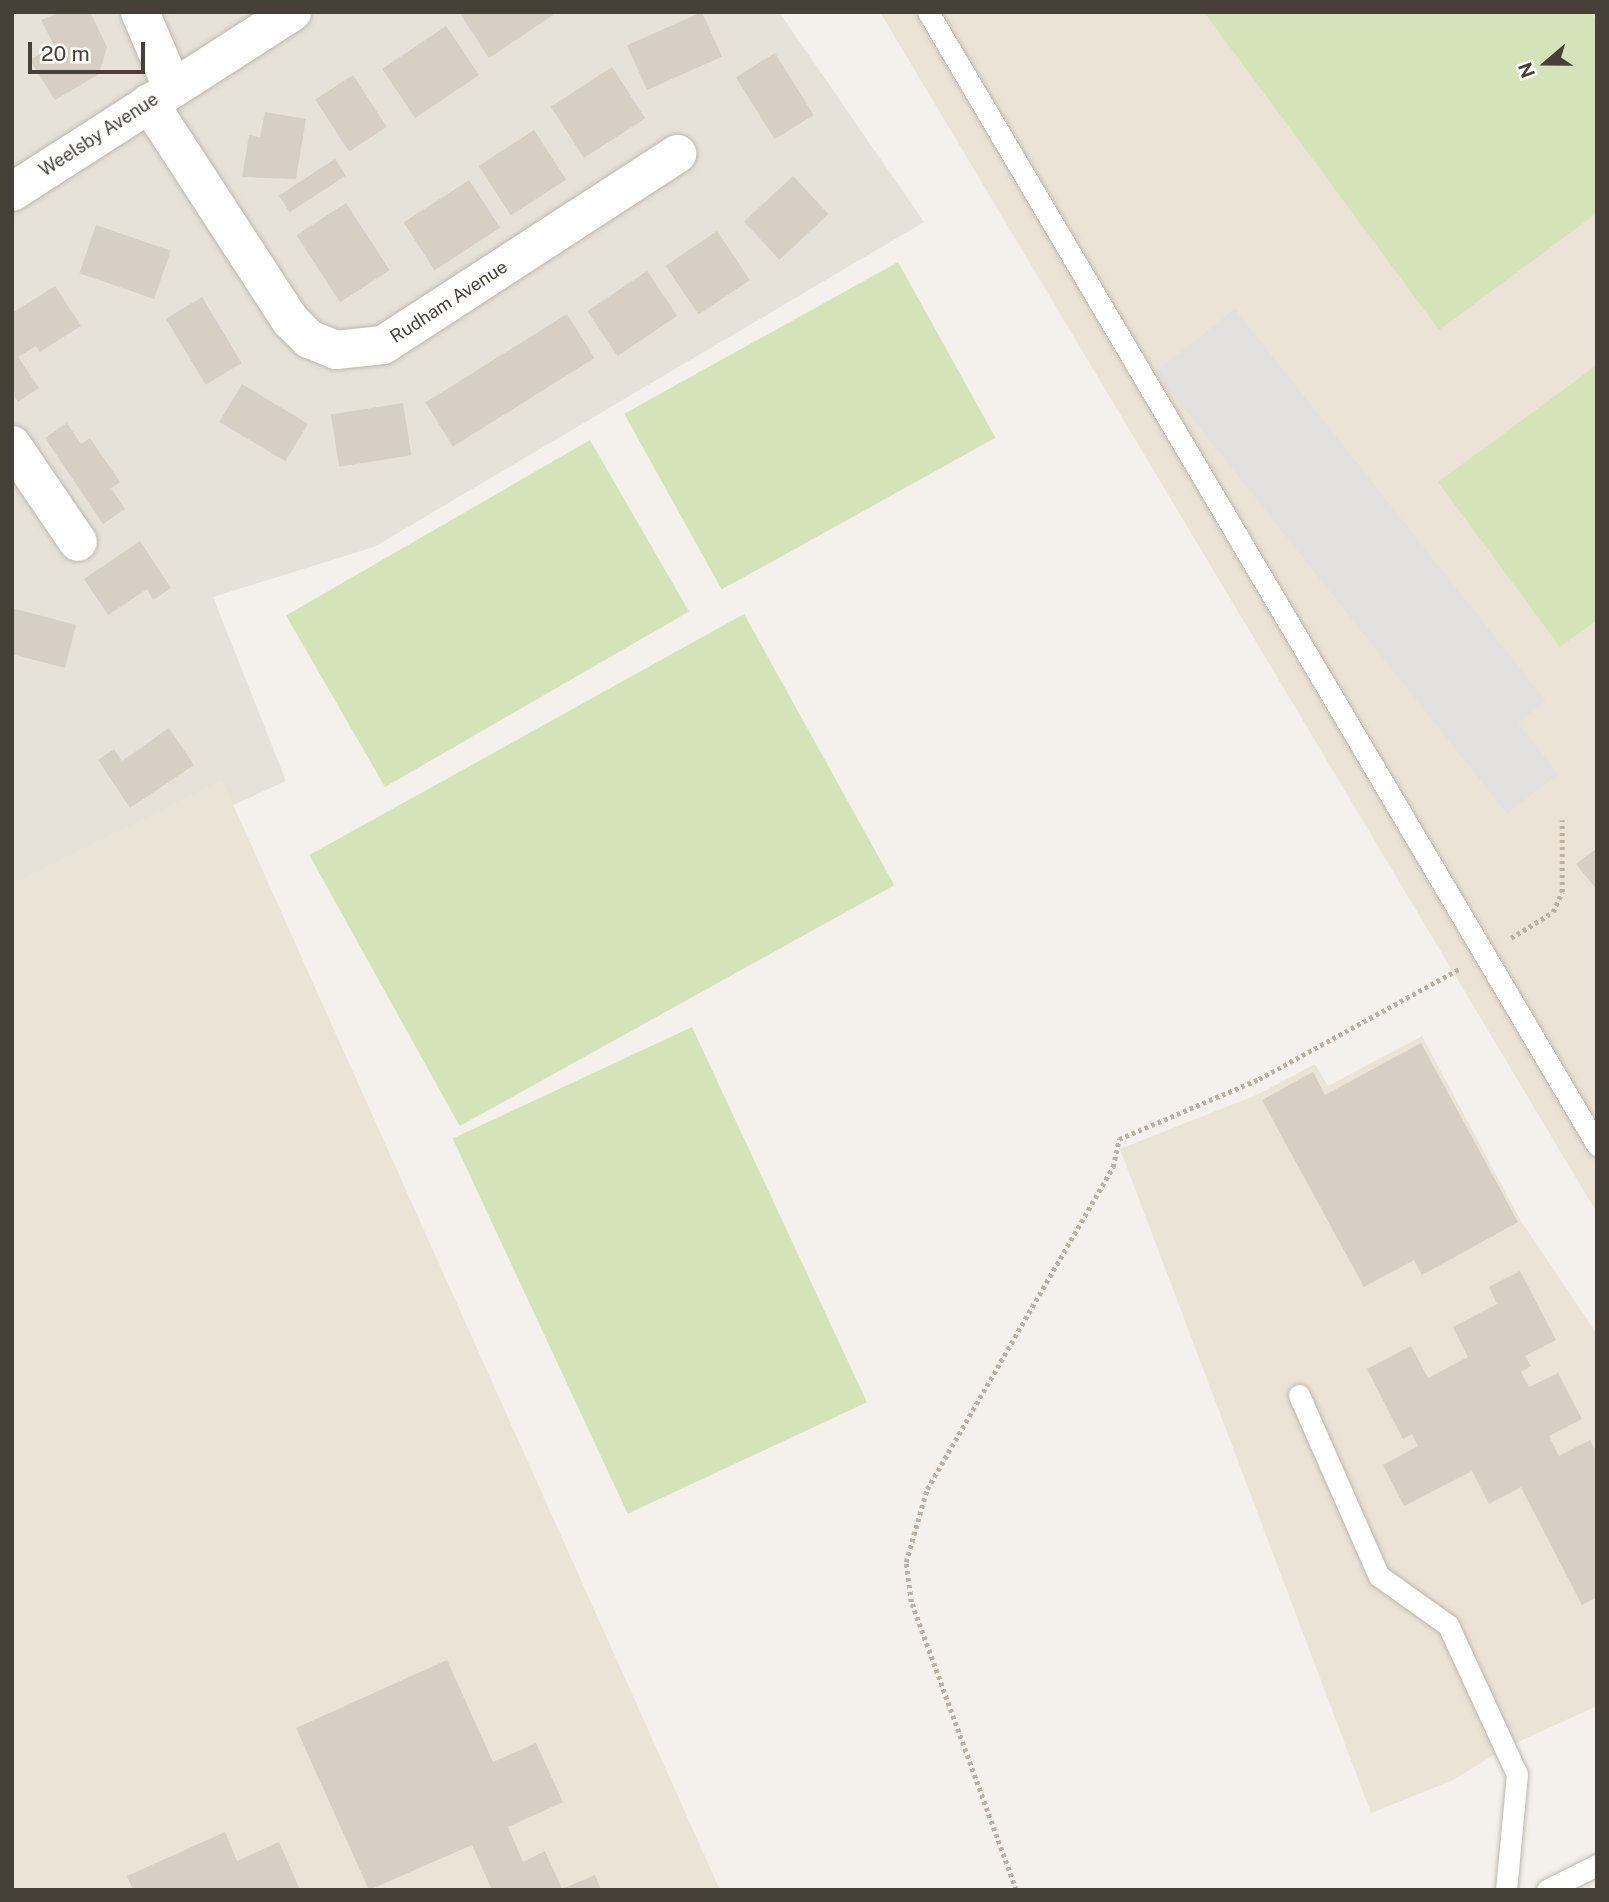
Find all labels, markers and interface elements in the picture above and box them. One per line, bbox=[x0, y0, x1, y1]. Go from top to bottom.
scale bar bbox=[32, 28, 149, 72]
north arrow bbox=[1511, 28, 1581, 98]
text: 20 m bbox=[41, 41, 90, 66]
text: N bbox=[1513, 59, 1539, 81]
street label: Weelsby Avenue bbox=[35, 89, 163, 181]
street label: Rudham Avenue bbox=[386, 256, 512, 348]

